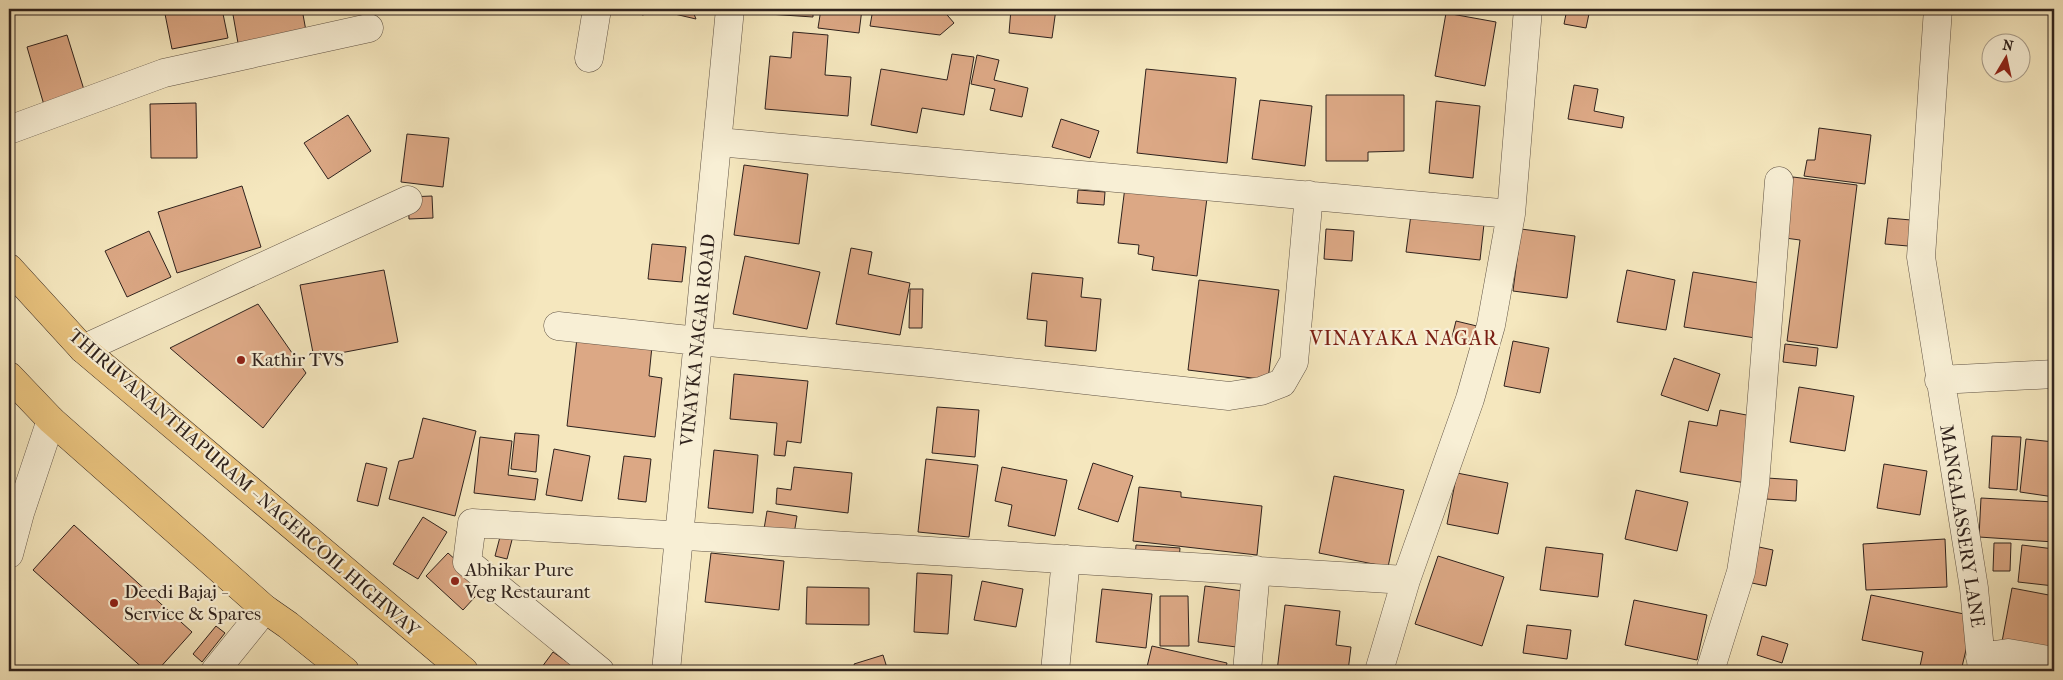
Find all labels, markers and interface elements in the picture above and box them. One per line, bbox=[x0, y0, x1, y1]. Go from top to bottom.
north arrow bbox=[1980, 32, 2030, 82]
text: N bbox=[2001, 36, 2015, 55]
street label: VINAYKA NAGAR ROAD bbox=[676, 233, 720, 448]
street label: THIRUVANANTHAPURAM - NAGERCOIL HIGHWAY bbox=[64, 325, 425, 642]
district label: VINAYAKA NAGAR bbox=[1309, 327, 1499, 350]
place label: Kathir TVS bbox=[251, 349, 344, 371]
marker: Kathir TVS bbox=[235, 354, 247, 366]
street label: MANGALASSERY LANE bbox=[1935, 423, 1989, 629]
place label: Abhikar Pure Veg Restaurant bbox=[464, 559, 591, 603]
marker: Abhikar Pure Veg Restaurant bbox=[449, 575, 461, 587]
place label: Deedi Bajaj - Service & Spares bbox=[124, 581, 261, 625]
marker: Deedi Bajaj - Service & Spares bbox=[108, 597, 120, 609]

